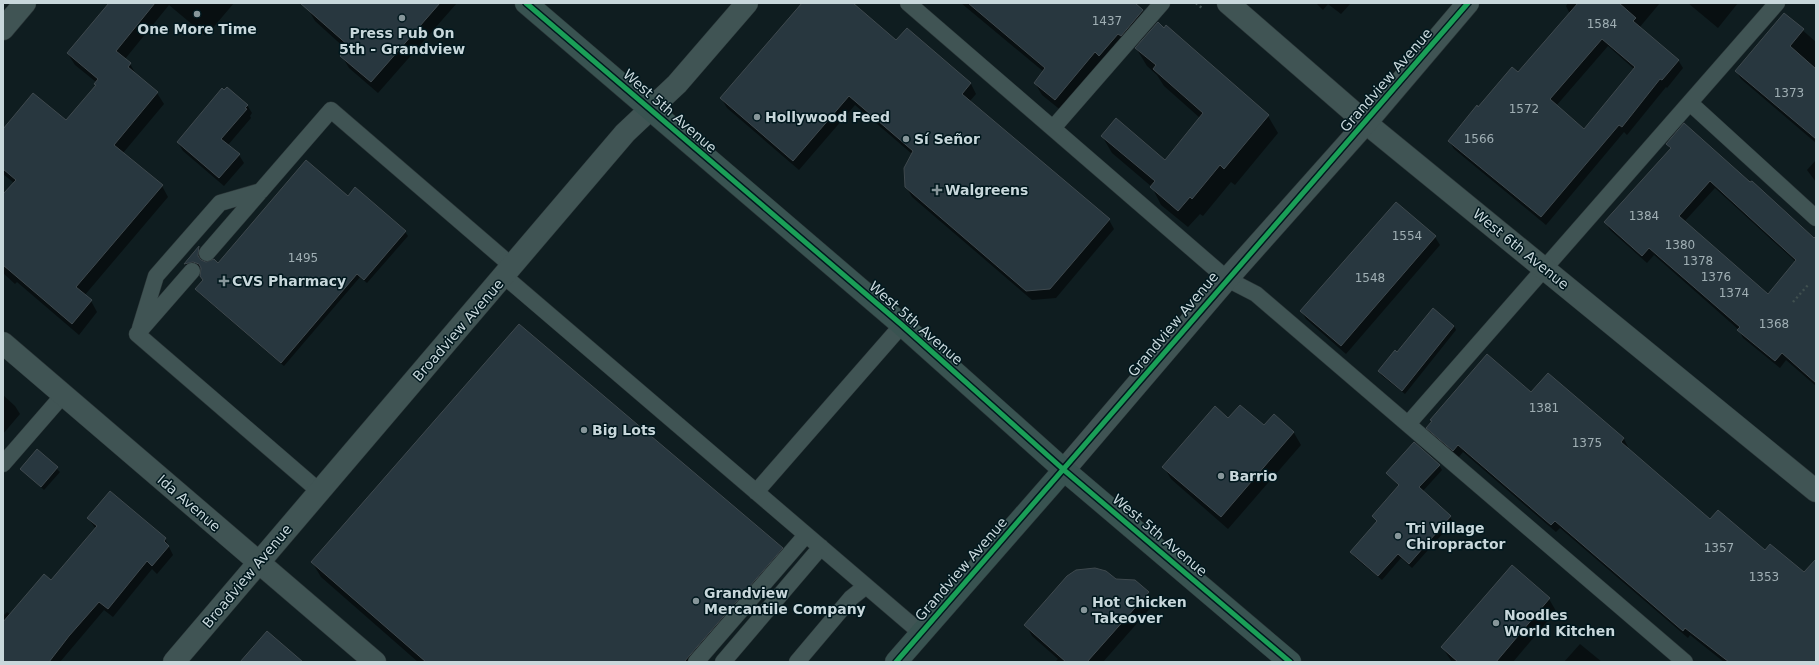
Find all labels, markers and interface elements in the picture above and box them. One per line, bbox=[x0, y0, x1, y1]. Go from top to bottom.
marker: One More Time bbox=[192, 9, 202, 19]
marker: Press Pub On 5th - Grandview bbox=[397, 13, 407, 23]
house number: 1437 bbox=[1092, 14, 1122, 28]
house number: 1584 bbox=[1587, 17, 1617, 31]
place label: One More Time bbox=[137, 21, 257, 37]
place label: Press Pub On 5th - Grandview bbox=[339, 25, 465, 57]
street label: Grandview Avenue bbox=[1337, 25, 1435, 135]
street label: West 5th Avenue bbox=[620, 66, 720, 156]
house number: 1373 bbox=[1774, 86, 1804, 100]
house number: 1572 bbox=[1509, 102, 1539, 116]
place label: Hollywood Feed bbox=[765, 109, 890, 125]
marker: Hollywood Feed bbox=[752, 112, 762, 122]
place label: Sí Señor bbox=[914, 131, 980, 147]
house number: 1566 bbox=[1464, 132, 1494, 146]
marker: Sí Señor bbox=[901, 134, 911, 144]
place label: Walgreens bbox=[945, 182, 1028, 198]
marker: Walgreens bbox=[932, 185, 942, 195]
street label: West 6th Avenue bbox=[1470, 205, 1572, 293]
house number: 1384 bbox=[1629, 209, 1659, 223]
house number: 1554 bbox=[1392, 229, 1422, 243]
house number: 1380 bbox=[1665, 238, 1695, 252]
house number: 1495 bbox=[288, 251, 318, 265]
house number: 1378 bbox=[1683, 254, 1713, 268]
street label: Grandview Avenue bbox=[1125, 268, 1221, 380]
house number: 1376 bbox=[1701, 270, 1731, 284]
house number: 1548 bbox=[1355, 271, 1385, 285]
place label: CVS Pharmacy bbox=[232, 273, 346, 289]
marker: CVS Pharmacy bbox=[219, 276, 229, 286]
street label: Broadview Avenue bbox=[409, 276, 507, 384]
street label: West 5th Avenue bbox=[866, 278, 966, 368]
house number: 1374 bbox=[1719, 286, 1749, 300]
house number: 1368 bbox=[1759, 317, 1789, 331]
house number: 1381 bbox=[1529, 401, 1559, 415]
place label: Big Lots bbox=[592, 422, 656, 438]
marker: Big Lots bbox=[579, 425, 589, 435]
house number: 1375 bbox=[1572, 436, 1602, 450]
place label: Barrio bbox=[1229, 468, 1278, 484]
street label: Ida Avenue bbox=[154, 471, 224, 535]
marker: Barrio bbox=[1216, 471, 1226, 481]
street label: West 5th Avenue bbox=[1109, 491, 1211, 579]
street label: Grandview Avenue bbox=[912, 514, 1010, 624]
place label: Tri Village Chiropractor bbox=[1406, 520, 1506, 552]
street label: Broadview Avenue bbox=[199, 521, 295, 631]
marker: Tri Village Chiropractor bbox=[1393, 531, 1403, 541]
house number: 1357 bbox=[1704, 541, 1734, 555]
house number: 1353 bbox=[1749, 570, 1779, 584]
place label: Grandview Mercantile Company bbox=[704, 585, 866, 617]
place label: Hot Chicken Takeover bbox=[1092, 594, 1187, 626]
marker: Grandview Mercantile Company bbox=[691, 596, 701, 606]
marker: Hot Chicken Takeover bbox=[1079, 605, 1089, 615]
place label: Noodles World Kitchen bbox=[1504, 607, 1615, 639]
marker: Noodles World Kitchen bbox=[1491, 618, 1501, 628]

